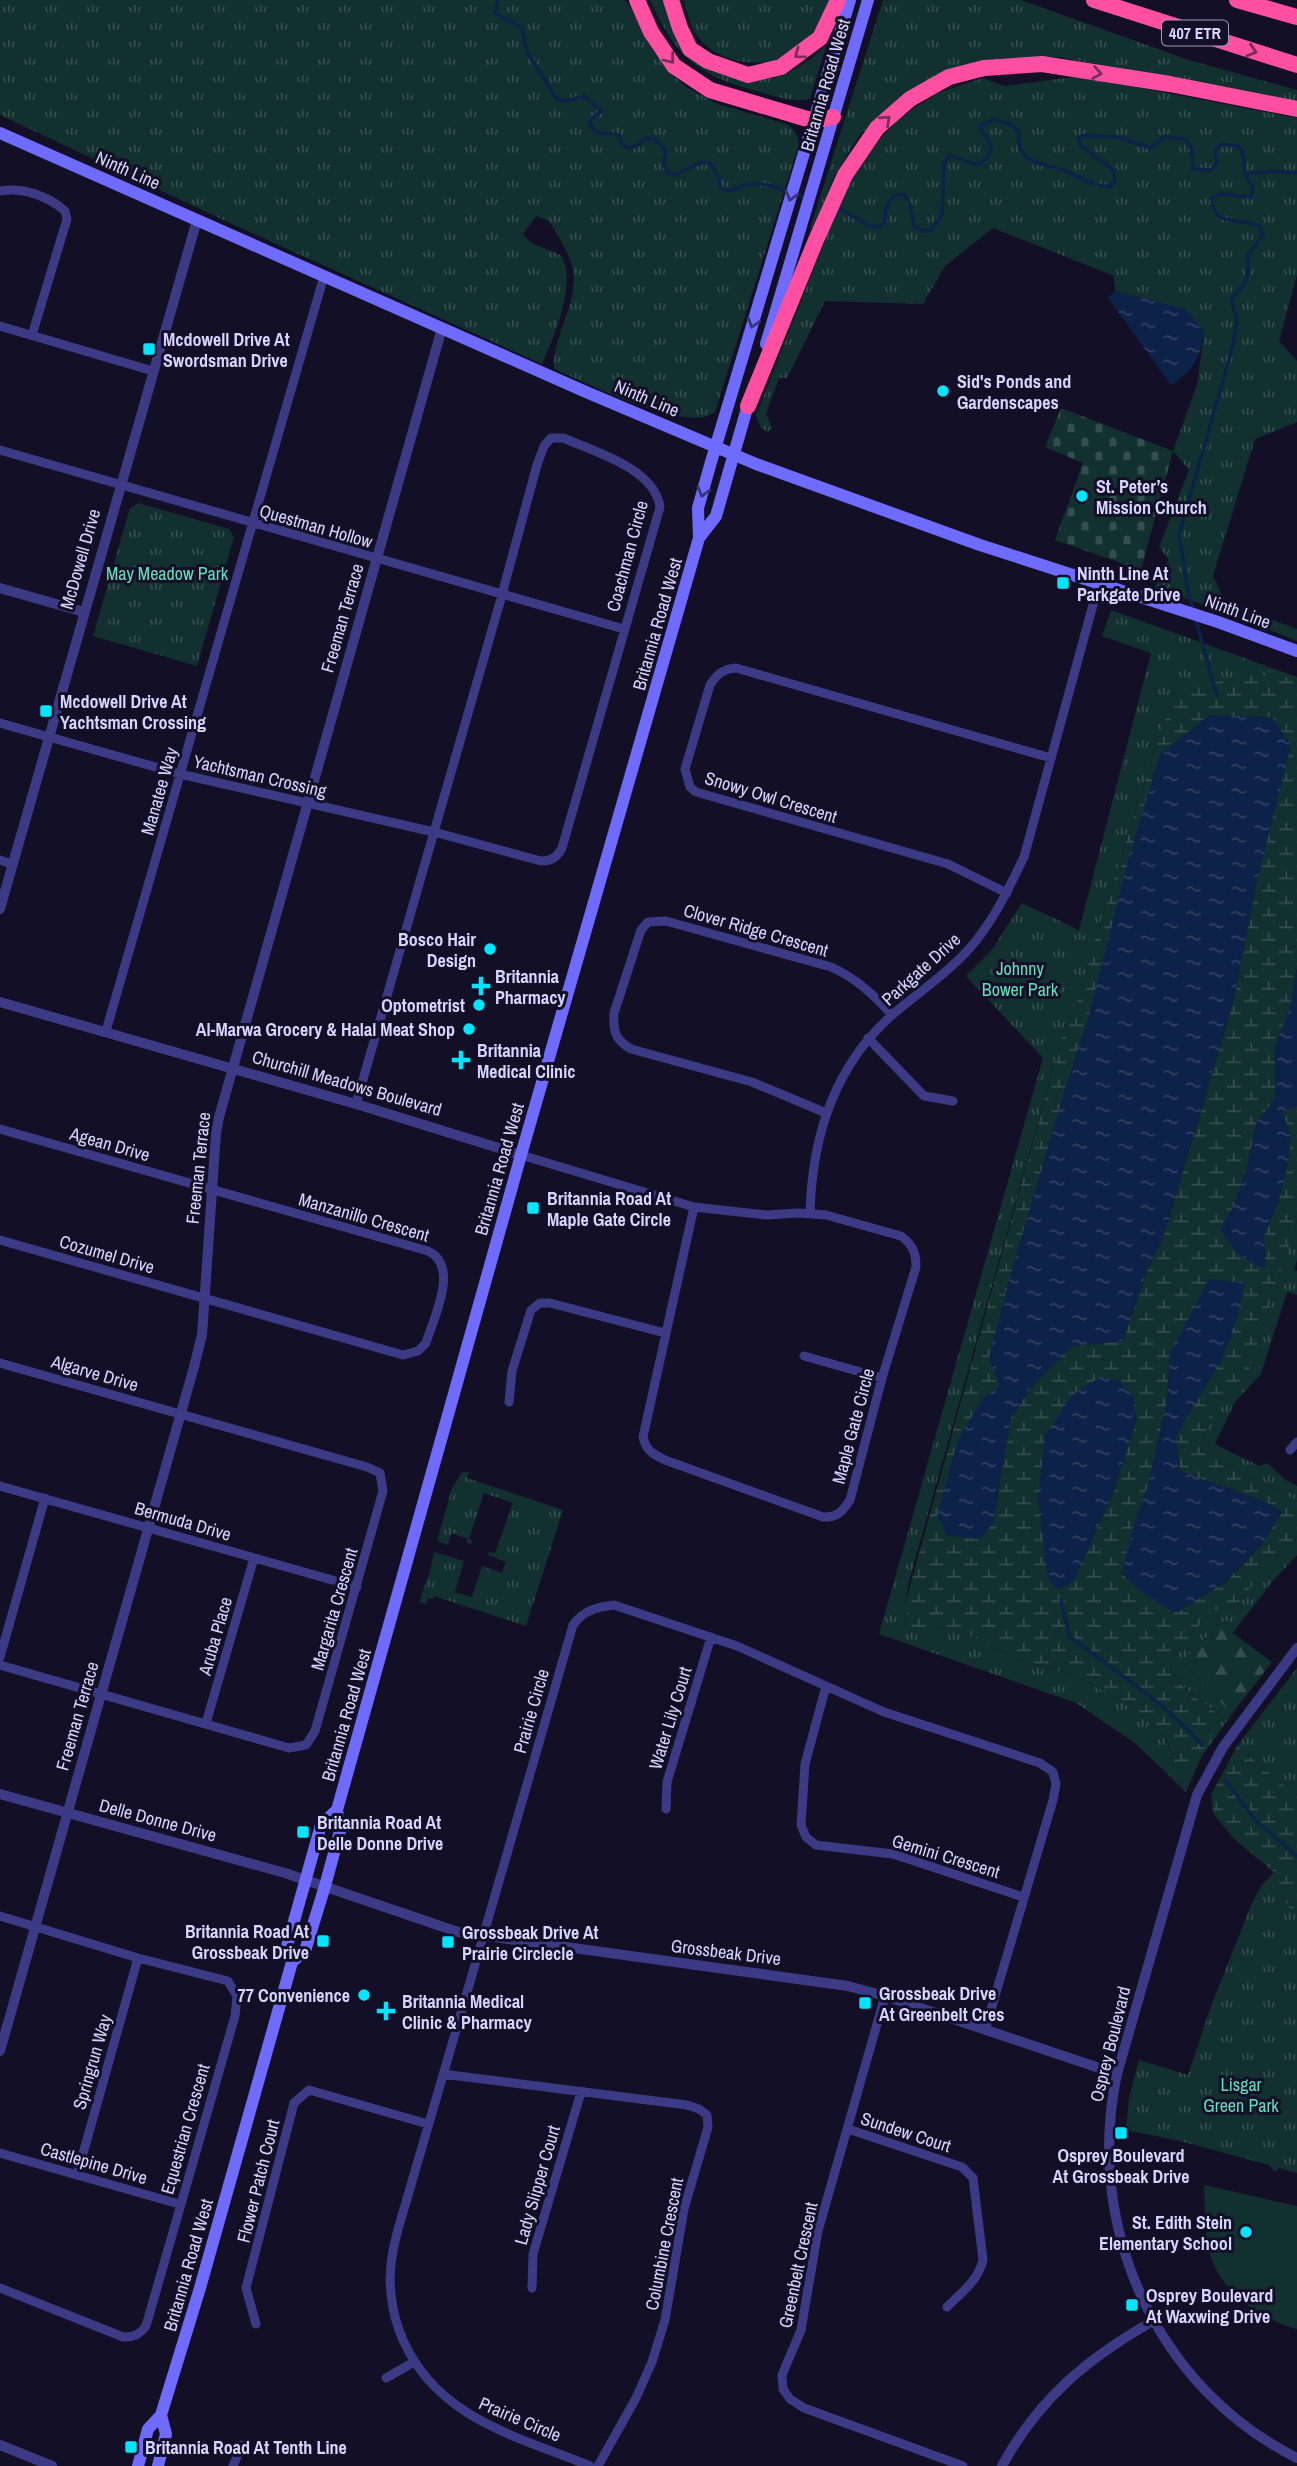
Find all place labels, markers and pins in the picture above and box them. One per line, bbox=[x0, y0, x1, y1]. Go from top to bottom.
place label: Mcdowell Drive At Swordsman Drive bbox=[163, 327, 290, 373]
marker: Mcdowell Drive At Swordsman Drive bbox=[141, 341, 157, 357]
place label: Sid's Ponds and Gardenscapes bbox=[957, 369, 1071, 415]
marker: Sid's Ponds and Gardenscapes bbox=[935, 383, 951, 399]
place label: St. Peter’s Mission Church bbox=[1096, 474, 1207, 520]
marker: St. Peter’s Mission Church bbox=[1074, 488, 1090, 504]
place label: Ninth Line At Parkgate Drive bbox=[1077, 561, 1180, 607]
marker: Ninth Line At Parkgate Drive bbox=[1055, 575, 1071, 591]
place label: Mcdowell Drive At Yachtsman Crossing bbox=[60, 689, 206, 735]
marker: Mcdowell Drive At Yachtsman Crossing bbox=[38, 703, 54, 719]
place label: Bosco Hair Design bbox=[398, 927, 476, 973]
marker: Bosco Hair Design bbox=[482, 941, 498, 957]
place label: Britannia Pharmacy bbox=[495, 964, 566, 1010]
marker: Britannia Pharmacy bbox=[473, 978, 489, 994]
place label: Optometrist bbox=[381, 993, 465, 1018]
marker: Optometrist bbox=[471, 997, 487, 1013]
place label: Al-Marwa Grocery & Halal Meat Shop bbox=[196, 1017, 455, 1042]
marker: Al-Marwa Grocery & Halal Meat Shop bbox=[461, 1021, 477, 1037]
place label: Britannia Medical Clinic bbox=[477, 1038, 575, 1084]
marker: Britannia Medical Clinic bbox=[451, 1050, 471, 1070]
place label: Britannia Road At Maple Gate Circle bbox=[547, 1186, 671, 1232]
marker: Britannia Road At Maple Gate Circle bbox=[525, 1200, 541, 1216]
place label: Britannia Road At Delle Donne Drive bbox=[317, 1810, 443, 1856]
marker: Britannia Road At Delle Donne Drive bbox=[295, 1824, 311, 1840]
place label: Britannia Road At Grossbeak Drive bbox=[185, 1919, 309, 1965]
place label: Grossbeak Drive At Prairie Circlecle bbox=[462, 1920, 599, 1966]
marker: Britannia Road At Grossbeak Drive bbox=[315, 1933, 331, 1949]
marker: Grossbeak Drive At Prairie Circlecle bbox=[440, 1934, 456, 1950]
place label: Grossbeak Drive At Greenbelt Cres bbox=[879, 1981, 1005, 2027]
place label: 77 Convenience bbox=[238, 1983, 350, 2008]
marker: 77 Convenience bbox=[356, 1987, 372, 2003]
place label: Britannia Medical Clinic & Pharmacy bbox=[402, 1989, 532, 2035]
marker: Grossbeak Drive At Greenbelt Cres bbox=[857, 1995, 873, 2011]
marker: Britannia Medical Clinic & Pharmacy bbox=[376, 2001, 396, 2021]
marker: Osprey Boulevard At Grossbeak Drive bbox=[1113, 2125, 1129, 2141]
place label: Osprey Boulevard At Grossbeak Drive bbox=[1053, 2143, 1190, 2189]
place label: St. Edith Stein Elementary School bbox=[1099, 2210, 1232, 2256]
marker: St. Edith Stein Elementary School bbox=[1238, 2224, 1254, 2240]
place label: Osprey Boulevard At Waxwing Drive bbox=[1146, 2283, 1273, 2329]
marker: Osprey Boulevard At Waxwing Drive bbox=[1124, 2297, 1140, 2313]
place label: Britannia Road At Tenth Line bbox=[145, 2435, 347, 2460]
marker: Britannia Road At Tenth Line bbox=[123, 2439, 139, 2455]

